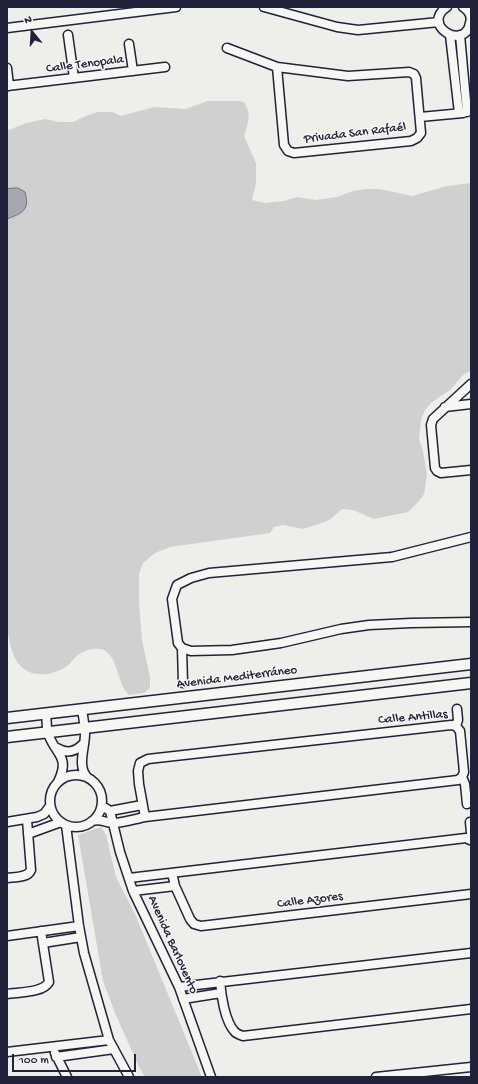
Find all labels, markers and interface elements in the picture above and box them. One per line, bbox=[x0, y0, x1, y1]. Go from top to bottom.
north arrow bbox=[12, 12, 52, 52]
text: N bbox=[23, 14, 34, 27]
street label: Calle Tenopala bbox=[45, 52, 125, 78]
street label: Privada San Rafaél bbox=[303, 120, 407, 148]
street label: Avenida Mediterráneo bbox=[176, 663, 298, 693]
street label: Calle Antillas bbox=[378, 707, 448, 729]
street label: Calle Azores bbox=[276, 889, 344, 913]
street label: Avenida Barlovento bbox=[143, 894, 201, 996]
scale bar bbox=[14, 1046, 138, 1072]
text: 100 m bbox=[19, 1054, 49, 1068]

